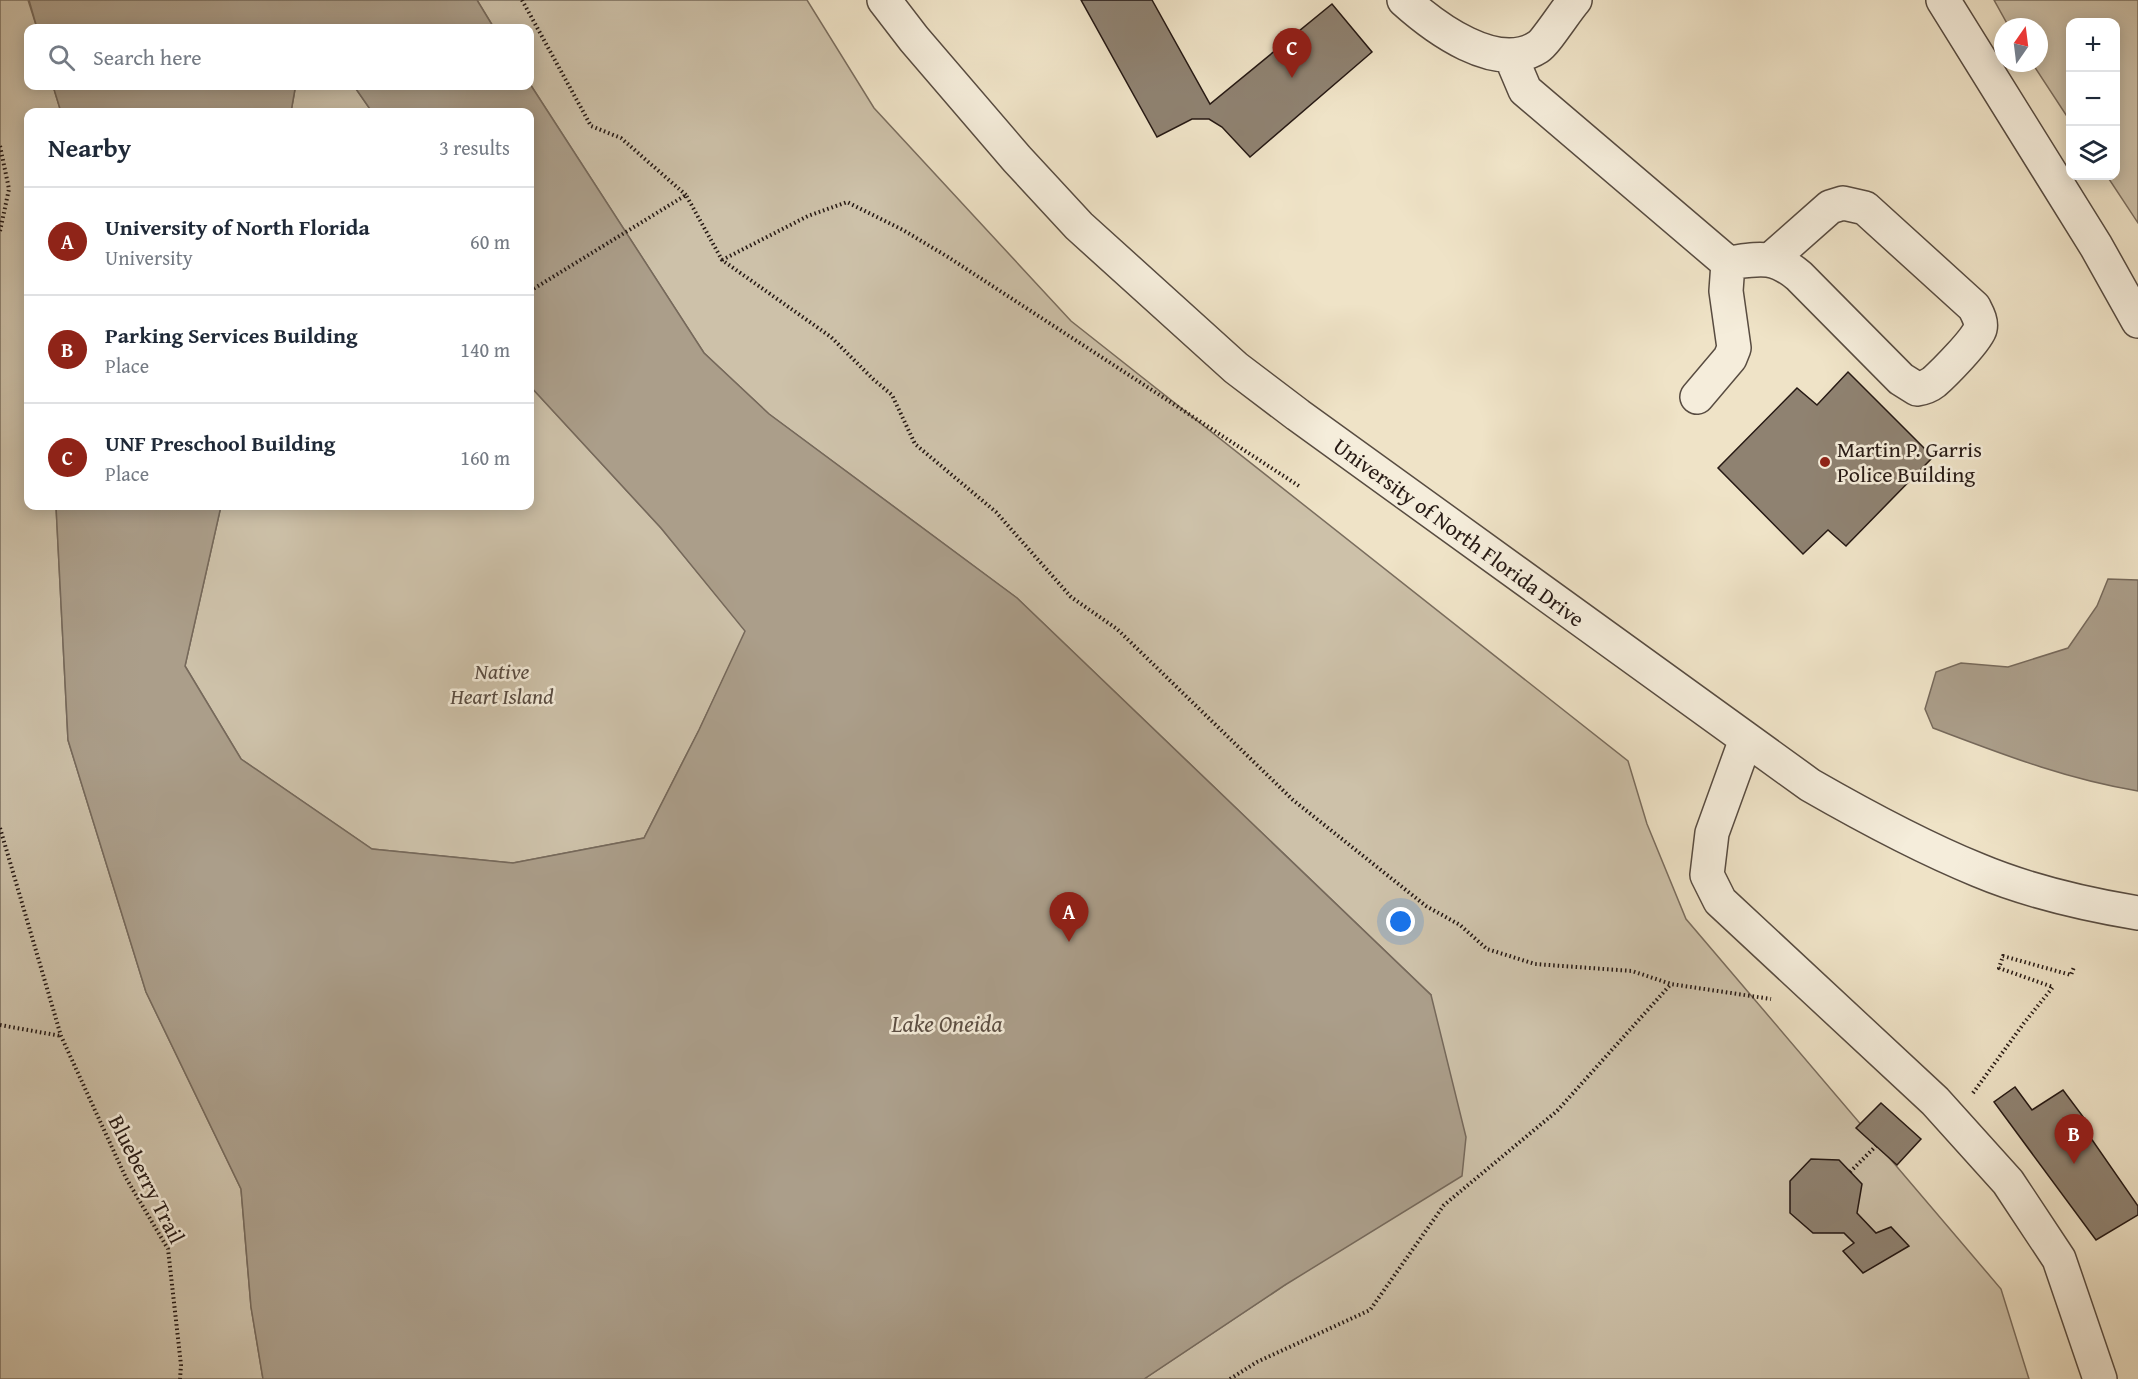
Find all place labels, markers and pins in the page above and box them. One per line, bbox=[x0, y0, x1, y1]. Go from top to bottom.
pin: C bbox=[1272, 28, 1312, 78]
place label: Martin P. Garris Police Building bbox=[1837, 433, 1982, 490]
marker: Martin P. Garris Police Building bbox=[1818, 455, 1832, 469]
pin: A bbox=[1050, 892, 1088, 942]
pin: B bbox=[2054, 1114, 2094, 1164]

